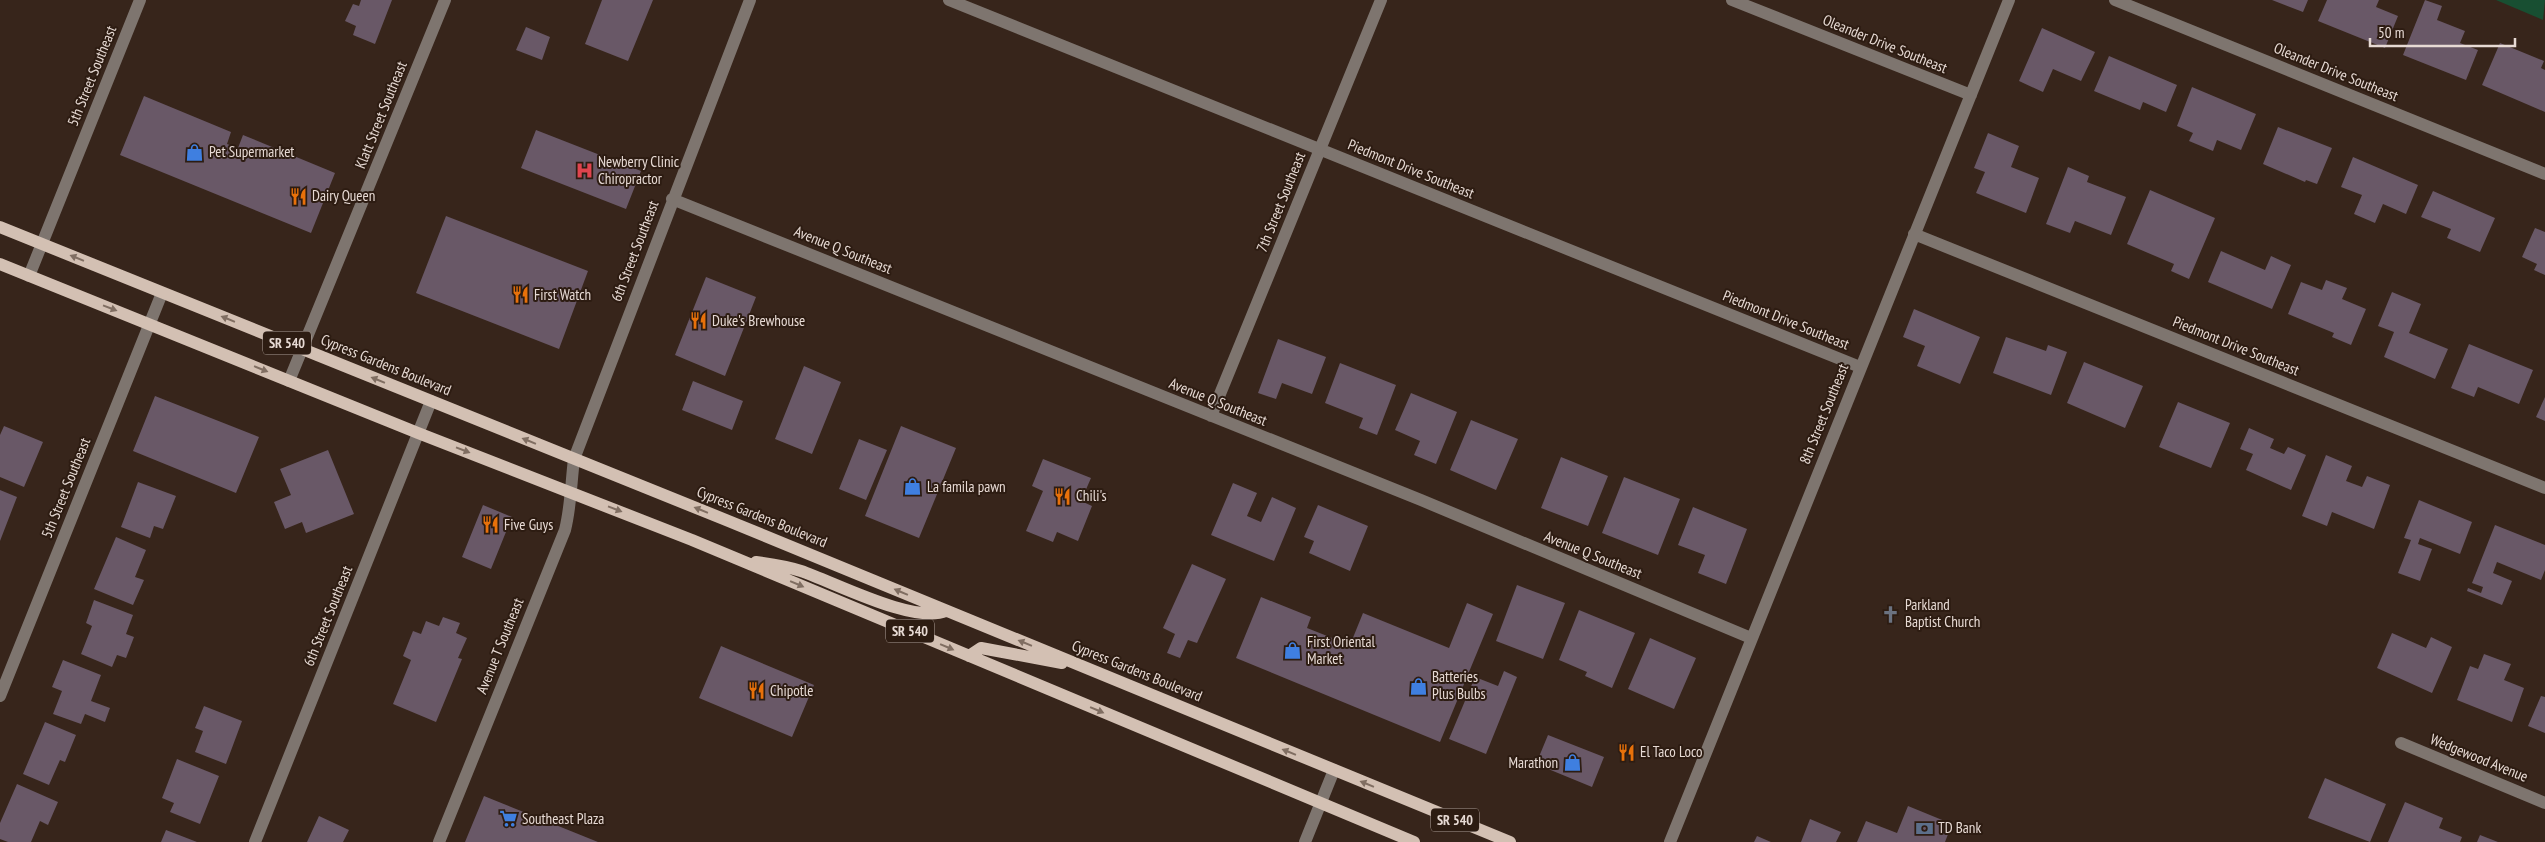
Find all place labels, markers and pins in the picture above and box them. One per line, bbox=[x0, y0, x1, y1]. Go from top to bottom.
shop icon: Pet Supermarket bbox=[185, 142, 205, 162]
place label: Pet Supermarket bbox=[209, 142, 294, 161]
place label: Newberry Clinic Chiropractor bbox=[598, 152, 680, 188]
hospital icon: Newberry Clinic Chiropractor bbox=[574, 161, 594, 181]
restaurant icon: Dairy Queen bbox=[288, 186, 308, 206]
place label: Dairy Queen bbox=[312, 186, 375, 205]
restaurant icon: First Watch bbox=[510, 285, 530, 305]
place label: First Watch bbox=[534, 285, 591, 304]
restaurant icon: Duke's Brewhouse bbox=[688, 311, 708, 331]
place label: Duke's Brewhouse bbox=[712, 311, 805, 330]
shop icon: La famila pawn bbox=[903, 477, 923, 497]
place label: La famila pawn bbox=[927, 477, 1006, 496]
restaurant icon: Chili's bbox=[1052, 486, 1072, 506]
place label: Chili's bbox=[1076, 486, 1106, 505]
restaurant icon: Five Guys bbox=[480, 515, 500, 535]
place label: Five Guys bbox=[504, 515, 553, 534]
place label: Parkland Baptist Church bbox=[1905, 595, 1980, 631]
church icon: Parkland Baptist Church bbox=[1881, 604, 1901, 624]
place label: First Oriental Market bbox=[1307, 632, 1375, 668]
shop icon: First Oriental Market bbox=[1283, 641, 1303, 661]
place label: Batteries Plus Bulbs bbox=[1432, 667, 1486, 703]
shop icon: Batteries Plus Bulbs bbox=[1408, 676, 1428, 696]
restaurant icon: Chipotle bbox=[746, 681, 766, 701]
place label: Chipotle bbox=[770, 681, 814, 700]
restaurant icon: El Taco Loco bbox=[1616, 742, 1636, 762]
place label: El Taco Loco bbox=[1640, 742, 1703, 761]
place label: Marathon bbox=[1509, 753, 1558, 772]
shop icon: Marathon bbox=[1562, 753, 1582, 773]
supermarket icon: Southeast Plaza bbox=[498, 809, 518, 829]
place label: Southeast Plaza bbox=[522, 809, 604, 828]
bank icon: TD Bank bbox=[1914, 818, 1934, 838]
place label: TD Bank bbox=[1938, 818, 1981, 837]

